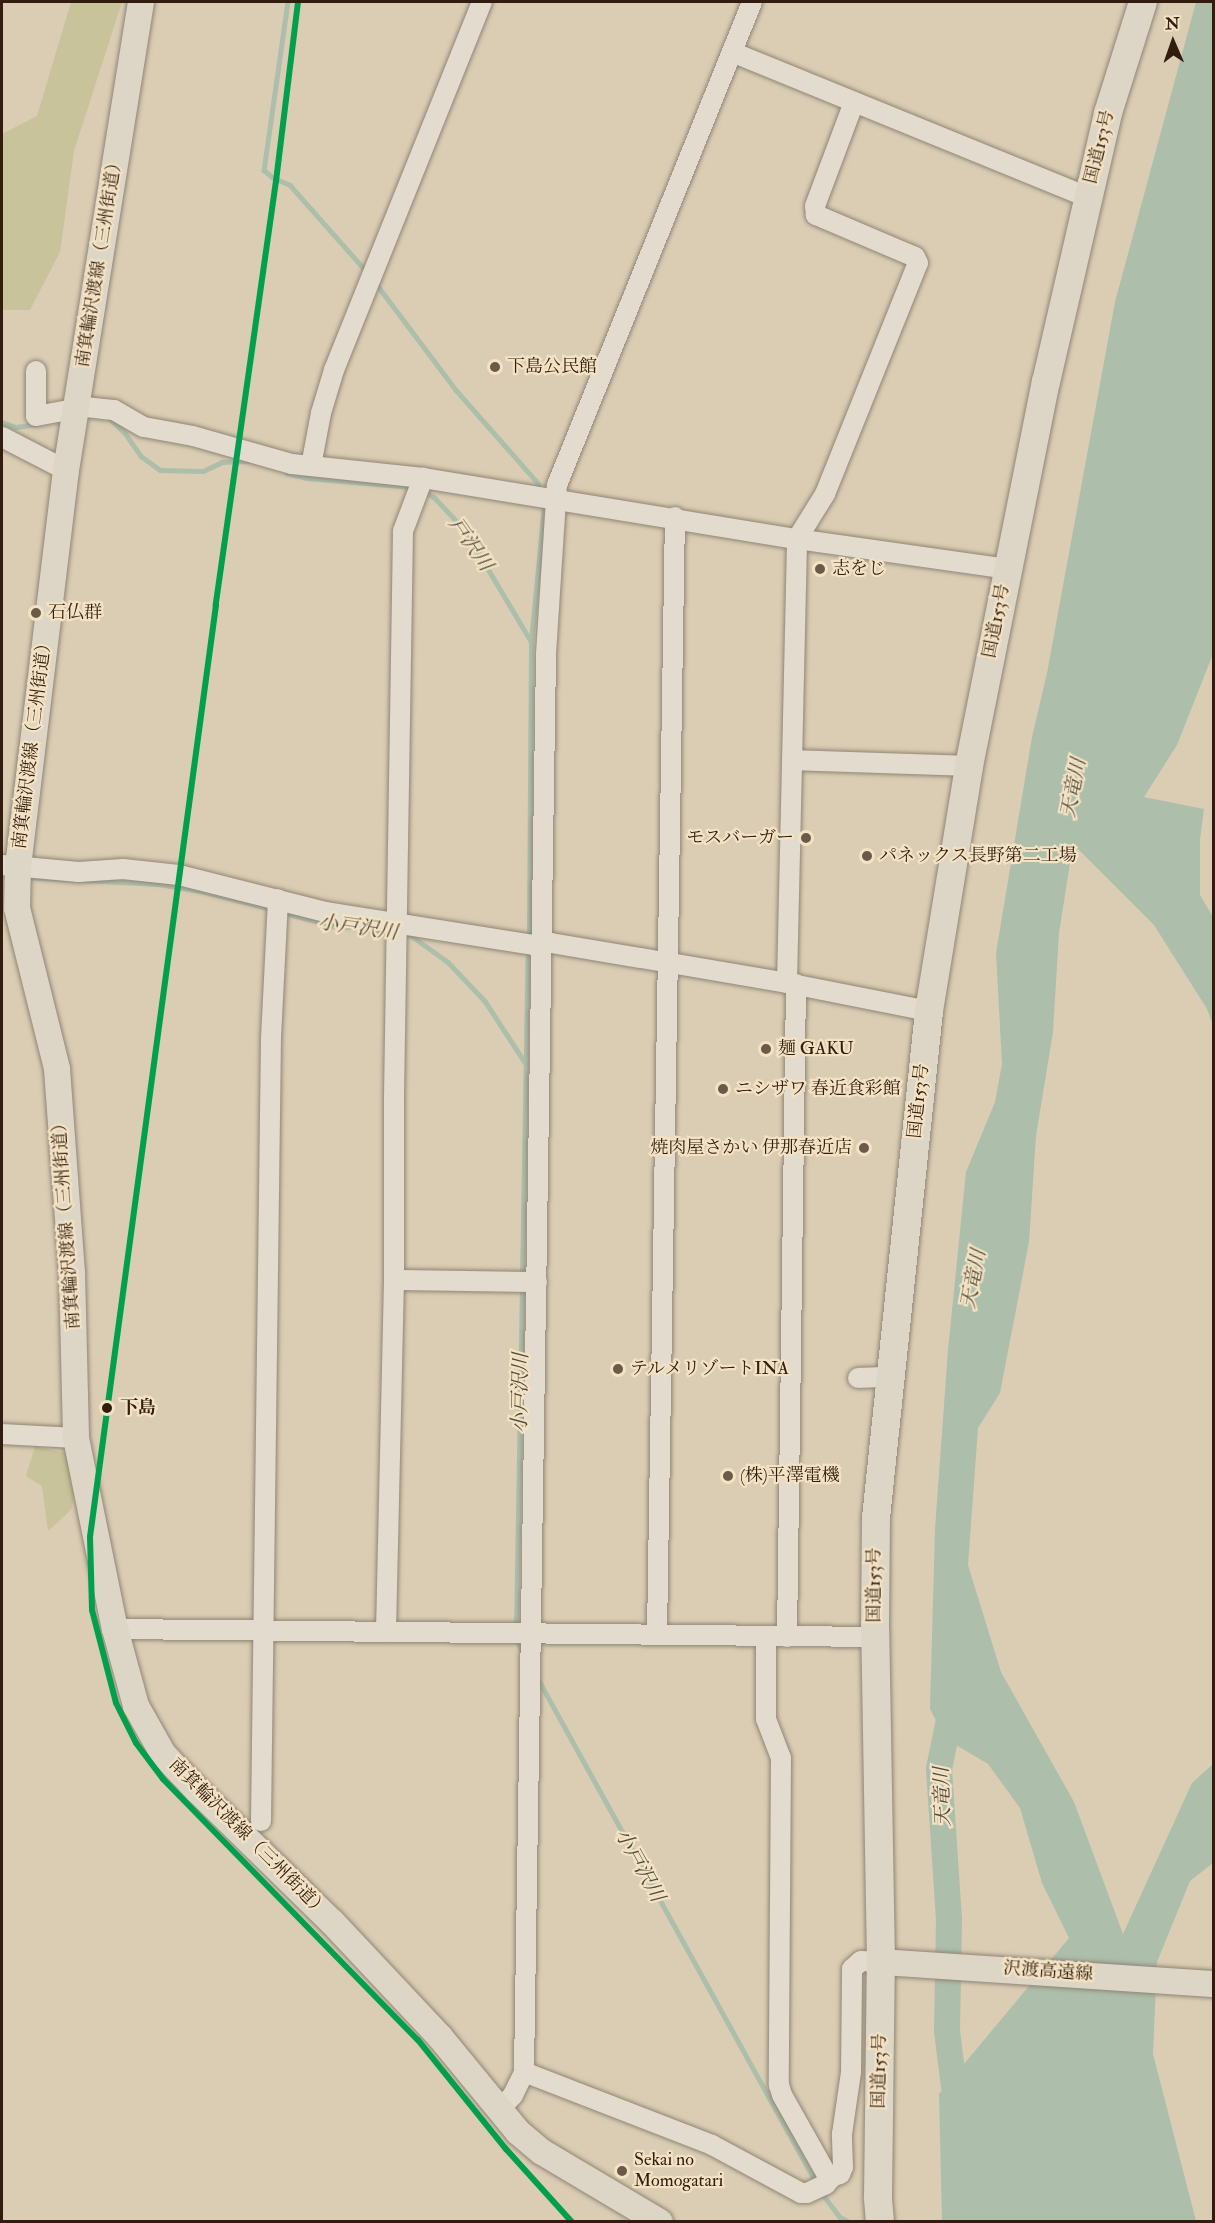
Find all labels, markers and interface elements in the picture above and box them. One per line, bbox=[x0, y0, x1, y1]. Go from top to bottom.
north arrow bbox=[1143, 12, 1203, 72]
text: N bbox=[1165, 14, 1180, 34]
street label: 国道153号 bbox=[1080, 108, 1120, 186]
street label: 南箕輪沢渡線（三州街道） bbox=[72, 153, 128, 369]
place label: 下島公民館 bbox=[507, 356, 597, 378]
marker: 下島公民館 bbox=[488, 360, 502, 374]
water label: 戸沢川 bbox=[444, 513, 498, 575]
place label: 志をじ bbox=[832, 558, 886, 580]
marker: 志をじ bbox=[813, 562, 827, 576]
street label: 国道153号 bbox=[979, 582, 1015, 660]
place label: 石仏群 bbox=[48, 602, 102, 624]
marker: 石仏群 bbox=[29, 606, 43, 620]
street label: 南箕輪沢渡線（三州街道） bbox=[9, 633, 57, 851]
water label: 天竜川 bbox=[1055, 756, 1091, 820]
place label: モスバーガー bbox=[686, 827, 794, 849]
marker: モスバーガー bbox=[799, 831, 813, 845]
place label: パネックス長野第二工場 bbox=[879, 845, 1077, 867]
marker: パネックス長野第二工場 bbox=[860, 849, 874, 863]
water label: 小戸沢川 bbox=[317, 910, 399, 944]
place label: 麺 GAKU bbox=[778, 1038, 854, 1060]
marker: 麺 GAKU bbox=[759, 1042, 773, 1056]
street label: 国道153号 bbox=[904, 1062, 934, 1140]
place label: ニシザワ 春近食彩館 bbox=[735, 1078, 901, 1100]
marker: ニシザワ 春近食彩館 bbox=[716, 1082, 730, 1096]
street label: 南箕輪沢渡線（三州街道） bbox=[49, 1114, 85, 1330]
place label: 焼肉屋さかい 伊那春近店 bbox=[650, 1137, 852, 1159]
marker: 焼肉屋さかい 伊那春近店 bbox=[857, 1141, 871, 1155]
water label: 天竜川 bbox=[955, 1247, 991, 1311]
water label: 小戸沢川 bbox=[507, 1353, 533, 1433]
place label: テルメリゾートINA bbox=[630, 1358, 790, 1380]
marker: テルメリゾートINA bbox=[611, 1362, 625, 1376]
place label: 下島 bbox=[120, 1397, 156, 1419]
marker: 下島 bbox=[98, 1399, 116, 1417]
place label: (株)平澤電機 bbox=[740, 1465, 840, 1487]
marker: (株)平澤電機 bbox=[721, 1469, 735, 1483]
street label: 国道153号 bbox=[864, 1547, 886, 1623]
street label: 南箕輪沢渡線（三州街道） bbox=[164, 1754, 332, 1922]
water label: 天竜川 bbox=[929, 1767, 955, 1827]
water label: 小戸沢川 bbox=[610, 1824, 670, 1906]
street label: 沢渡高遠線 bbox=[1002, 1958, 1094, 1986]
street label: 国道153号 bbox=[869, 2033, 891, 2109]
place label: Sekai no Momogatari bbox=[634, 2150, 723, 2192]
marker: Sekai no Momogatari bbox=[615, 2164, 629, 2178]

